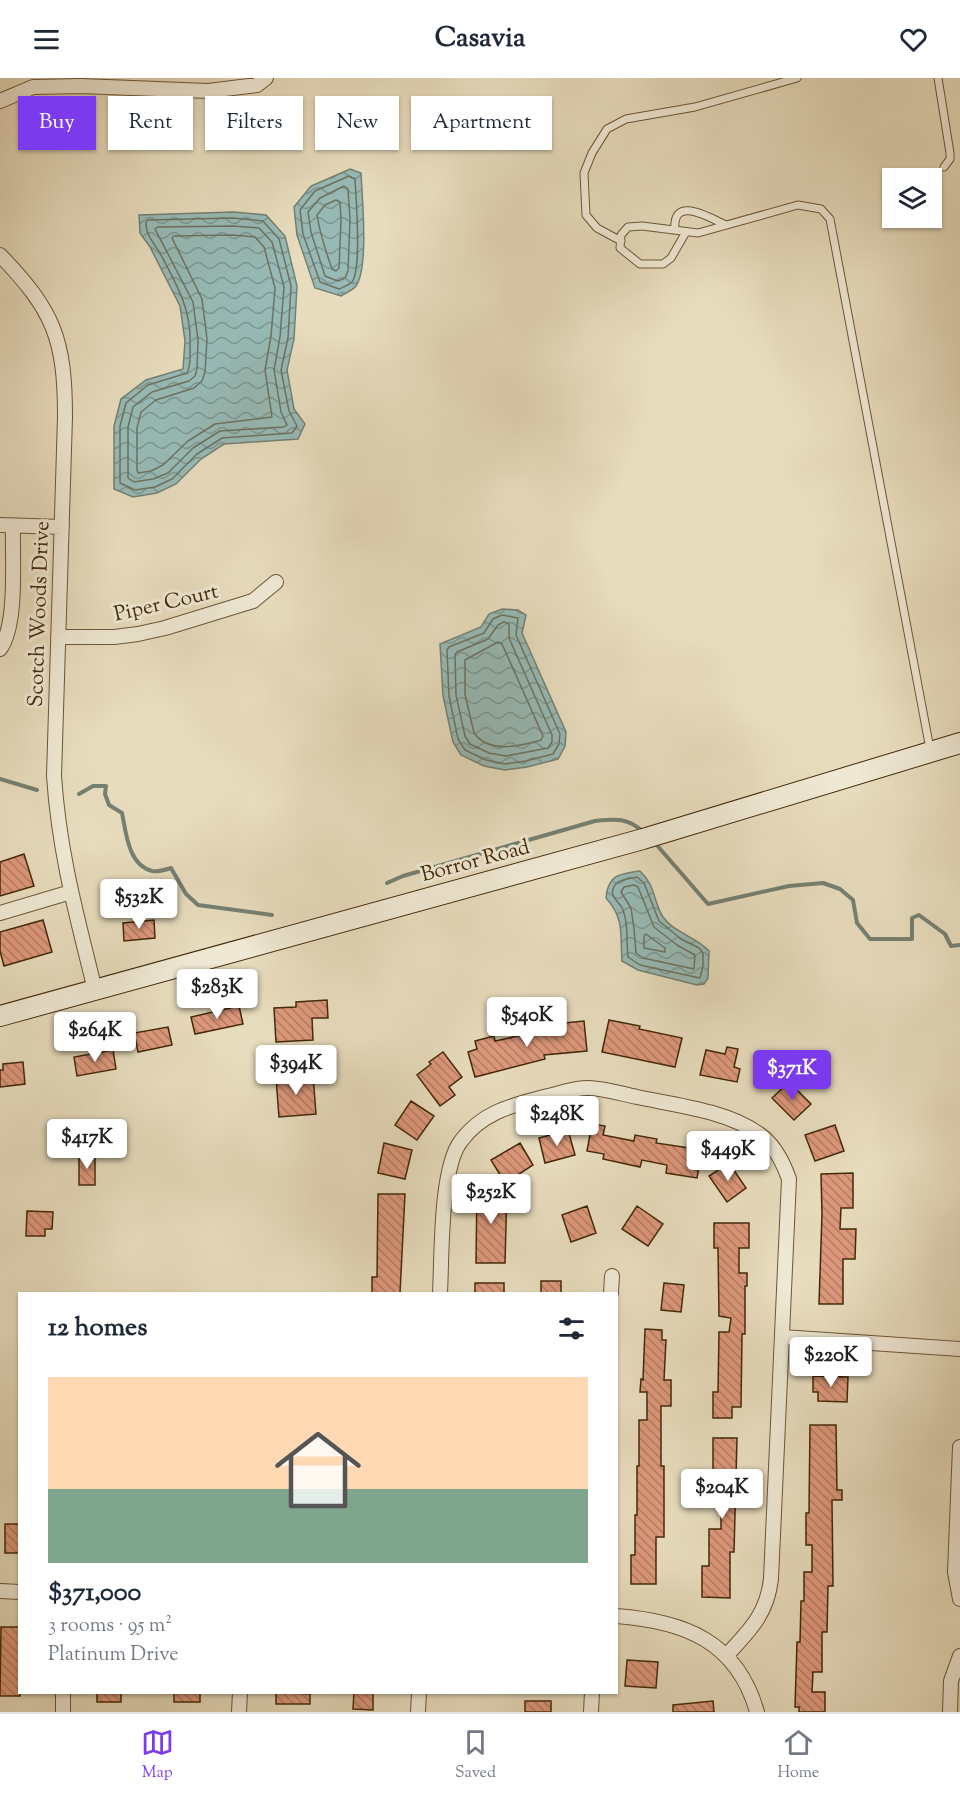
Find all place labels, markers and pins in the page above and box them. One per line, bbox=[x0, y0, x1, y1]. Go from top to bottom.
pin: $532K bbox=[97, 879, 181, 930]
pin: $283K bbox=[175, 969, 259, 1020]
pin: $540K bbox=[485, 997, 569, 1048]
pin: $264K bbox=[53, 1012, 137, 1063]
pin: $394K bbox=[254, 1045, 338, 1096]
pin: $371K bbox=[750, 1050, 834, 1101]
pin: $248K bbox=[515, 1096, 599, 1147]
pin: $417K bbox=[45, 1119, 129, 1170]
pin: $449K bbox=[686, 1131, 770, 1182]
pin: $252K bbox=[449, 1174, 533, 1225]
pin: $220K bbox=[789, 1337, 873, 1388]
pin: $204K bbox=[680, 1469, 764, 1520]

